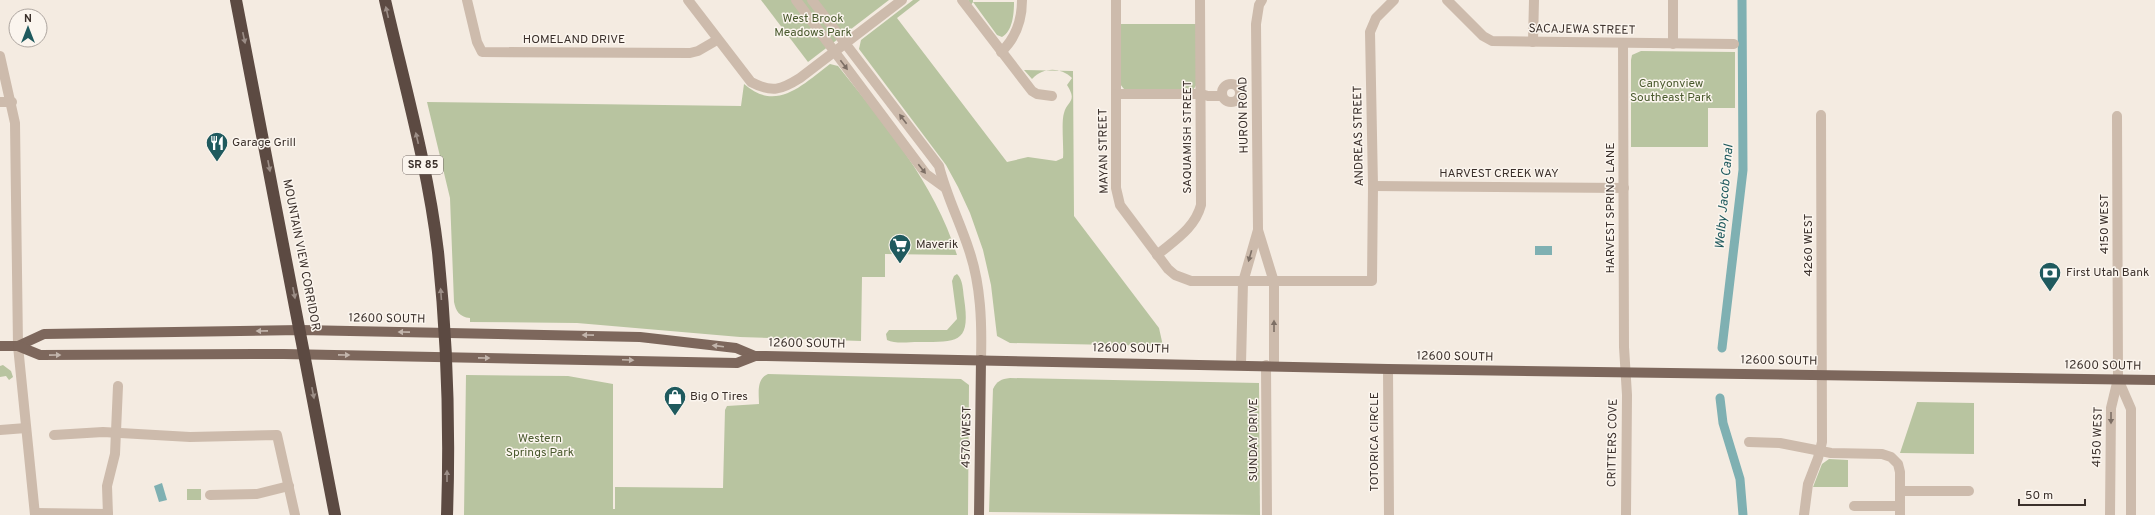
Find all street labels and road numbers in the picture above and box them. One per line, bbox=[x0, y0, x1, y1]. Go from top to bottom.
street label: SACAJEWA STREET bbox=[1528, 21, 1636, 39]
street label: HOMELAND DRIVE bbox=[523, 32, 625, 48]
street label: HURON ROAD bbox=[1235, 76, 1253, 154]
street label: SAQUAMISH STREET bbox=[1180, 80, 1196, 194]
street label: ANDREAS STREET bbox=[1350, 85, 1368, 187]
street label: MAYAN STREET bbox=[1095, 108, 1113, 194]
street label: HARVEST SPRING LANE bbox=[1603, 143, 1619, 273]
road number: SR 85 bbox=[403, 156, 443, 174]
street label: HARVEST CREEK WAY bbox=[1439, 166, 1559, 182]
street label: MOUNTAIN VIEW CORRIDOR bbox=[278, 178, 324, 332]
street label: 4150 WEST bbox=[2097, 194, 2113, 254]
street label: 4260 WEST bbox=[1801, 213, 1817, 277]
street label: 12600 SOUTH bbox=[349, 310, 425, 328]
street label: 12600 SOUTH bbox=[769, 335, 845, 353]
street label: 12600 SOUTH bbox=[1093, 340, 1169, 358]
street label: 12600 SOUTH bbox=[1417, 348, 1493, 366]
street label: 12600 SOUTH bbox=[1741, 352, 1817, 370]
street label: 12600 SOUTH bbox=[2065, 357, 2141, 375]
street label: TOTORICA CIRCLE bbox=[1367, 392, 1383, 492]
street label: SUNDAY DRIVE bbox=[1246, 399, 1262, 481]
street label: CRITTERS COVE bbox=[1604, 399, 1622, 487]
street label: 4570 WEST bbox=[958, 406, 976, 468]
street label: 4150 WEST bbox=[2089, 406, 2107, 468]

